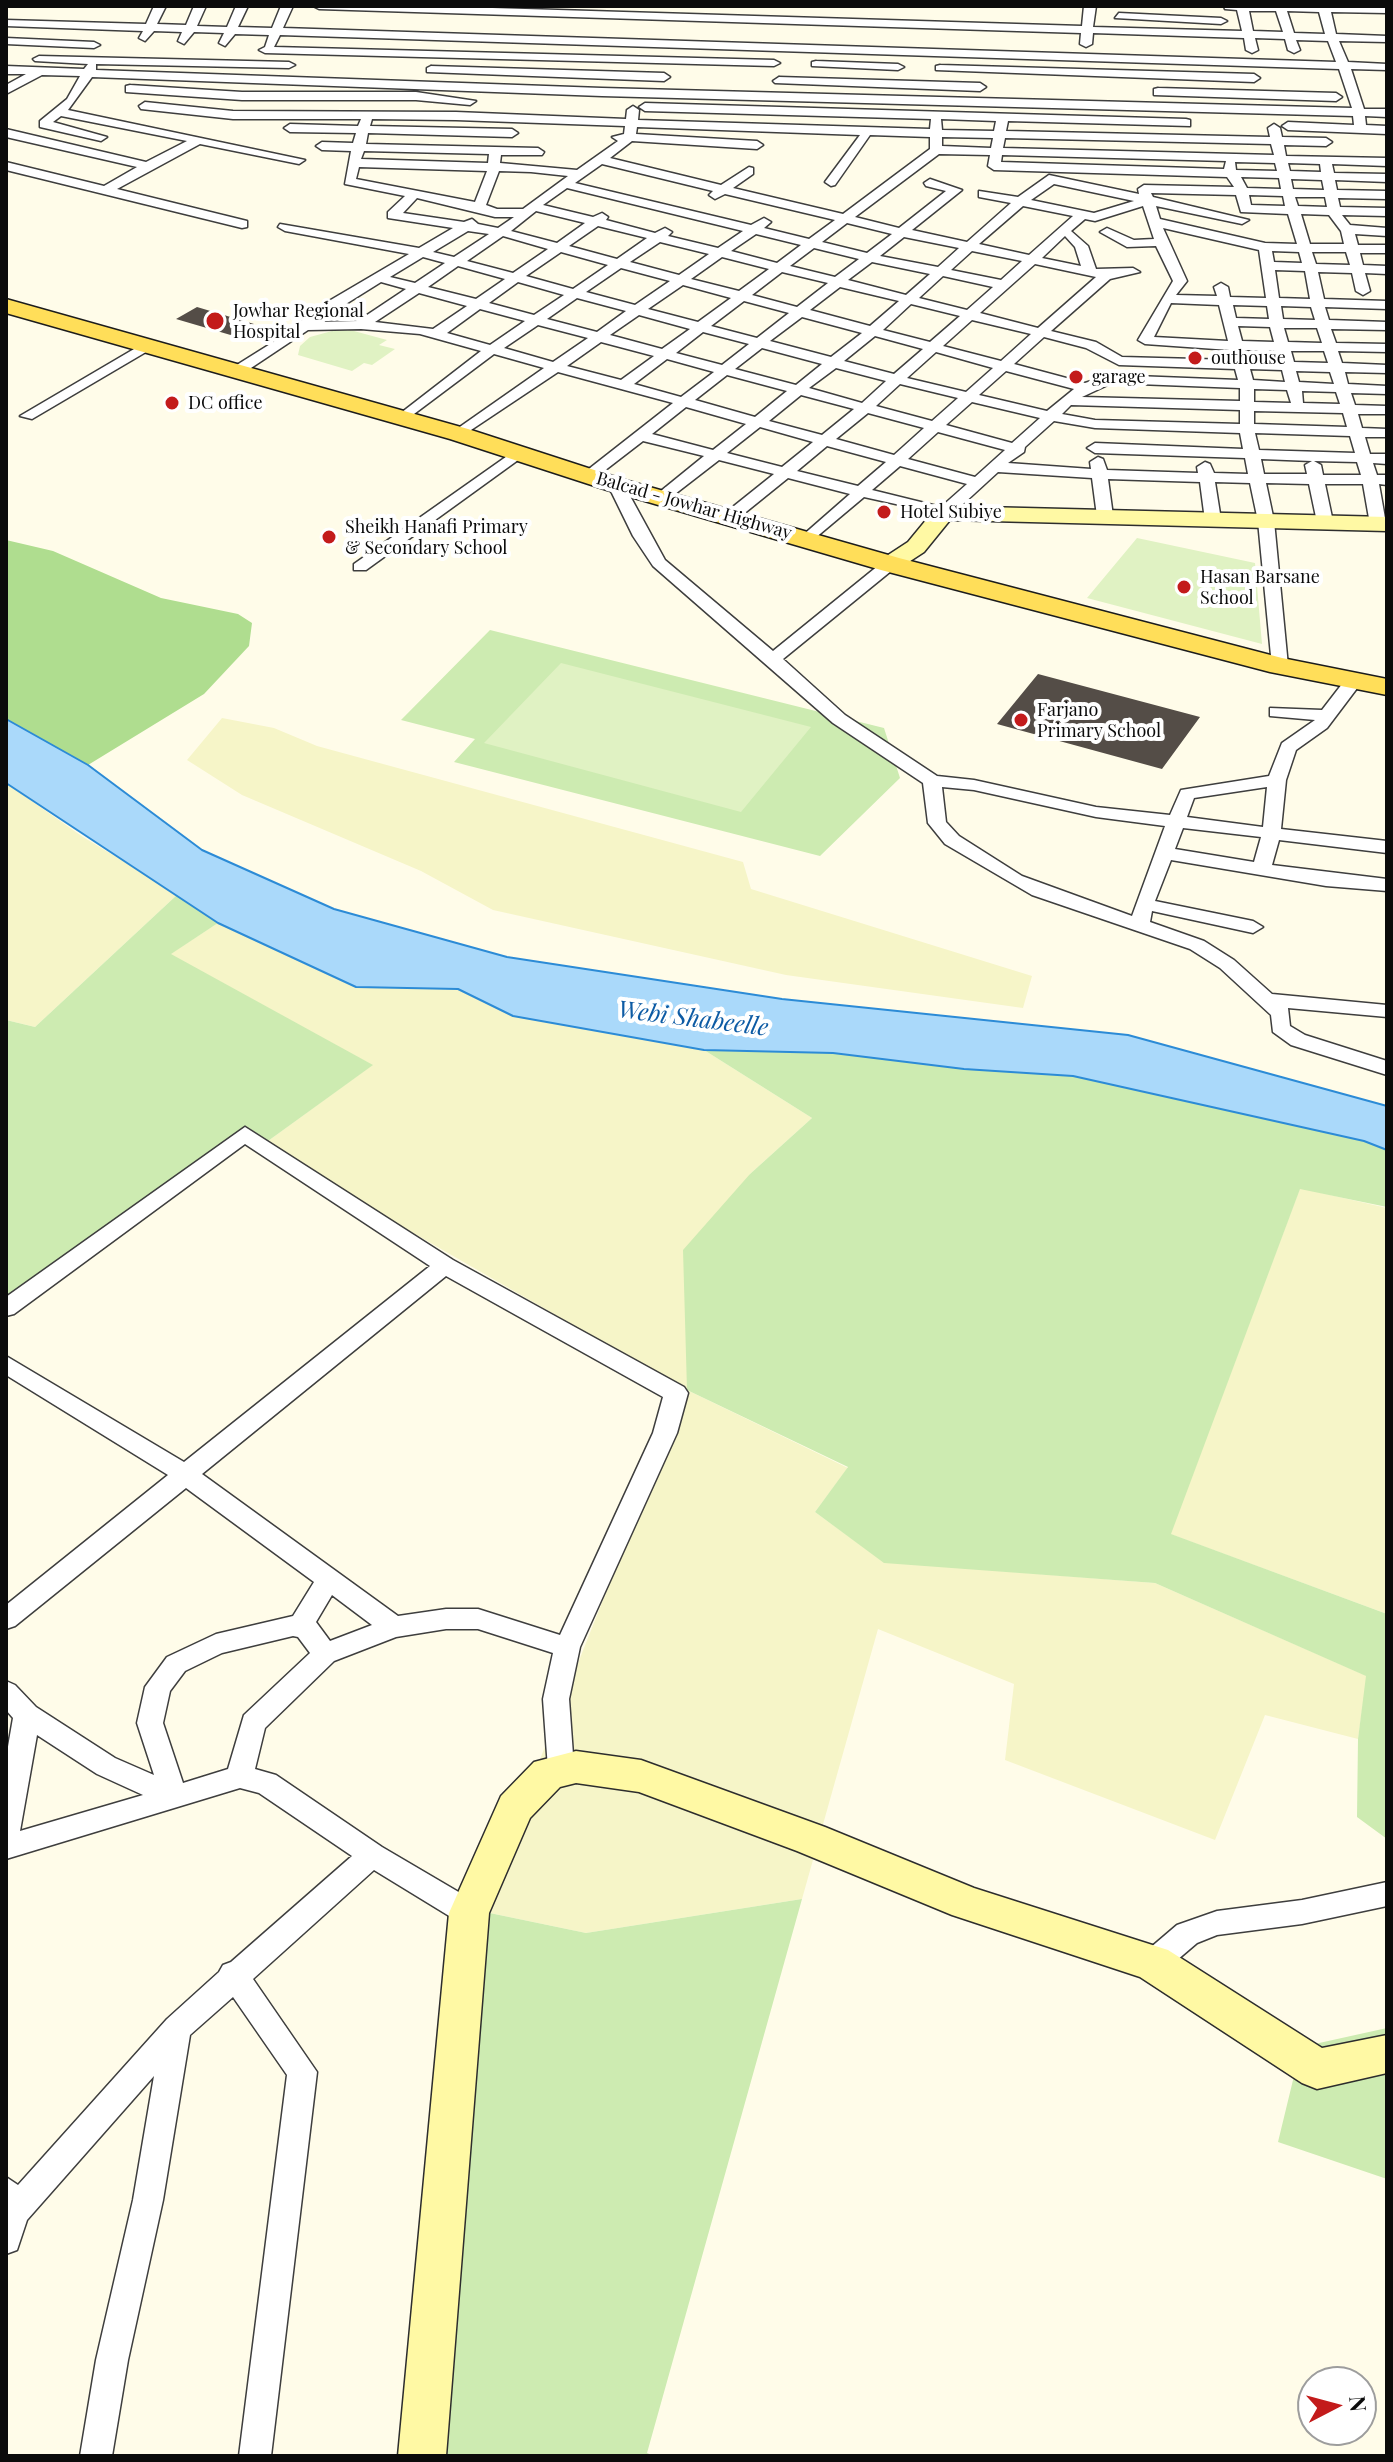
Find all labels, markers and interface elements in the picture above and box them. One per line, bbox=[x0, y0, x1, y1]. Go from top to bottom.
place label: Jowhar Regional Hospital bbox=[233, 300, 364, 342]
marker: Jowhar Regional Hospital bbox=[204, 310, 226, 332]
place label: outhouse bbox=[1211, 347, 1286, 369]
marker: outhouse bbox=[1186, 349, 1204, 367]
place label: garage bbox=[1092, 366, 1146, 388]
marker: garage bbox=[1067, 368, 1085, 386]
place label: DC office bbox=[188, 392, 263, 414]
marker: DC office bbox=[163, 394, 181, 412]
street label: Balcad - Jowhar Highway bbox=[594, 468, 794, 544]
place label: Hotel Subiye bbox=[900, 501, 1002, 523]
marker: Hotel Subiye bbox=[875, 503, 893, 521]
place label: Sheikh Hanafi Primary & Secondary School bbox=[345, 516, 528, 558]
marker: Sheikh Hanafi Primary & Secondary School bbox=[320, 528, 338, 546]
place label: Hasan Barsane School bbox=[1200, 566, 1320, 608]
marker: Hasan Barsane School bbox=[1175, 578, 1193, 596]
place label: Farjano Primary School bbox=[1037, 699, 1161, 742]
marker: Farjano Primary School bbox=[1012, 711, 1030, 729]
water label: Webi Shabeelle bbox=[616, 995, 770, 1043]
north arrow bbox=[1297, 2366, 1377, 2446]
text: N bbox=[1343, 2394, 1375, 2413]

